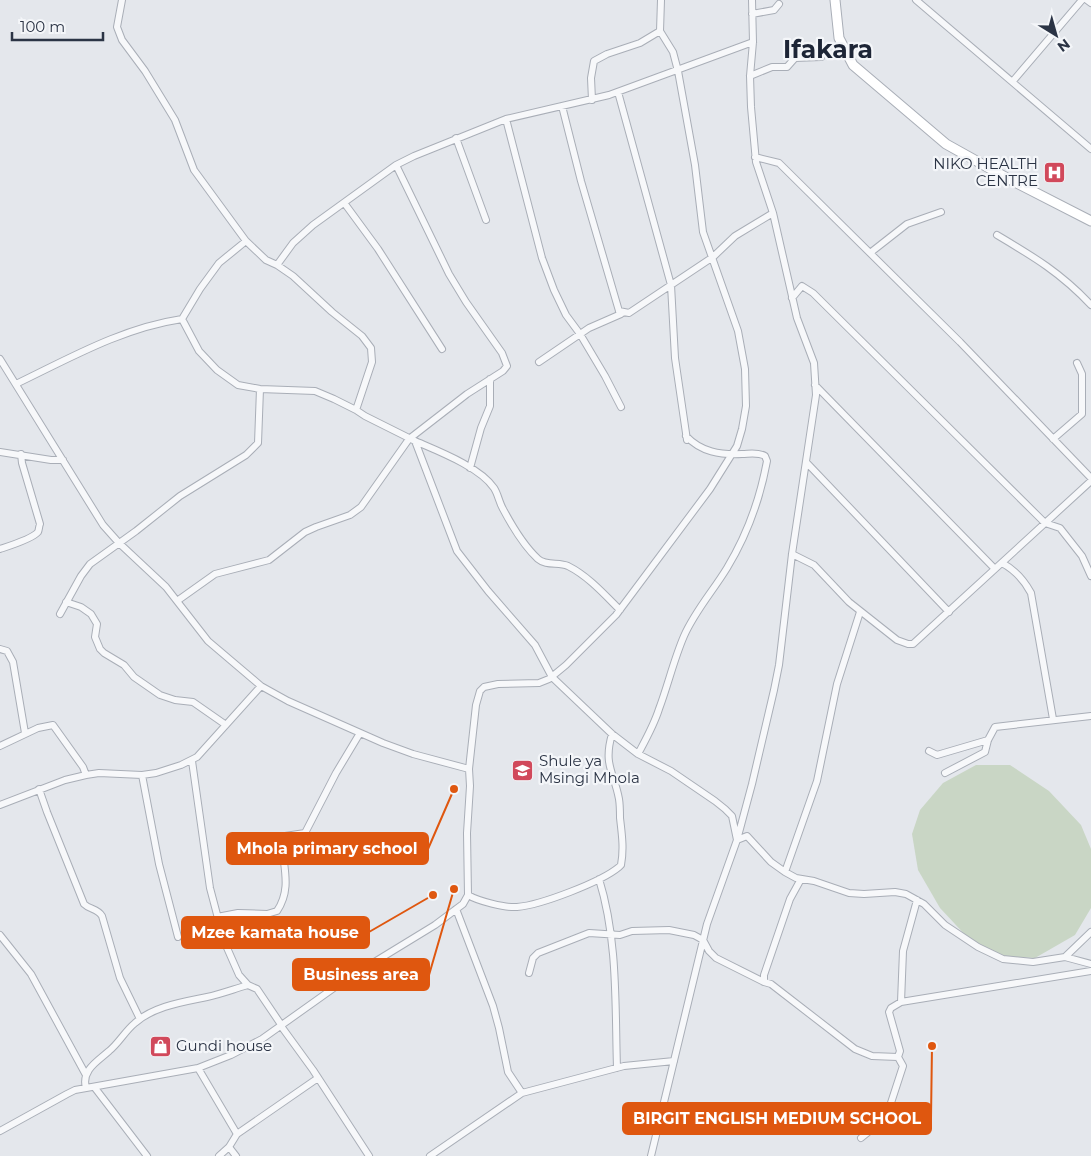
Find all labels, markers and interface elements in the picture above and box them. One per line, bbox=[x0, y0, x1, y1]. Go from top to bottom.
scale bar bbox=[12, 10, 104, 42]
north arrow bbox=[1031, 10, 1081, 60]
text: 100 m bbox=[20, 17, 65, 36]
district label: Ifakara bbox=[783, 34, 873, 64]
text: N bbox=[1054, 35, 1074, 56]
place label: NIKO HEALTH CENTRE bbox=[933, 154, 1038, 190]
hospital icon: NIKO HEALTH CENTRE bbox=[1042, 161, 1066, 185]
place label: Shule ya Msingi Mhola bbox=[539, 751, 640, 787]
school or university icon: Shule ya Msingi Mhola bbox=[511, 758, 535, 782]
callout: Mhola primary school bbox=[227, 833, 428, 864]
text: Mhola primary school bbox=[236, 839, 418, 858]
callout: Mzee kamata house bbox=[182, 917, 369, 948]
text: Mzee kamata house bbox=[191, 923, 359, 942]
callout: Business area bbox=[293, 959, 429, 990]
text: Business area bbox=[303, 965, 419, 984]
shop icon: Gundi house bbox=[148, 1034, 172, 1058]
place label: Gundi house bbox=[176, 1036, 272, 1055]
callout: BIRGIT ENGLISH MEDIUM SCHOOL bbox=[623, 1103, 931, 1134]
text: BIRGIT ENGLISH MEDIUM SCHOOL bbox=[633, 1109, 921, 1128]

